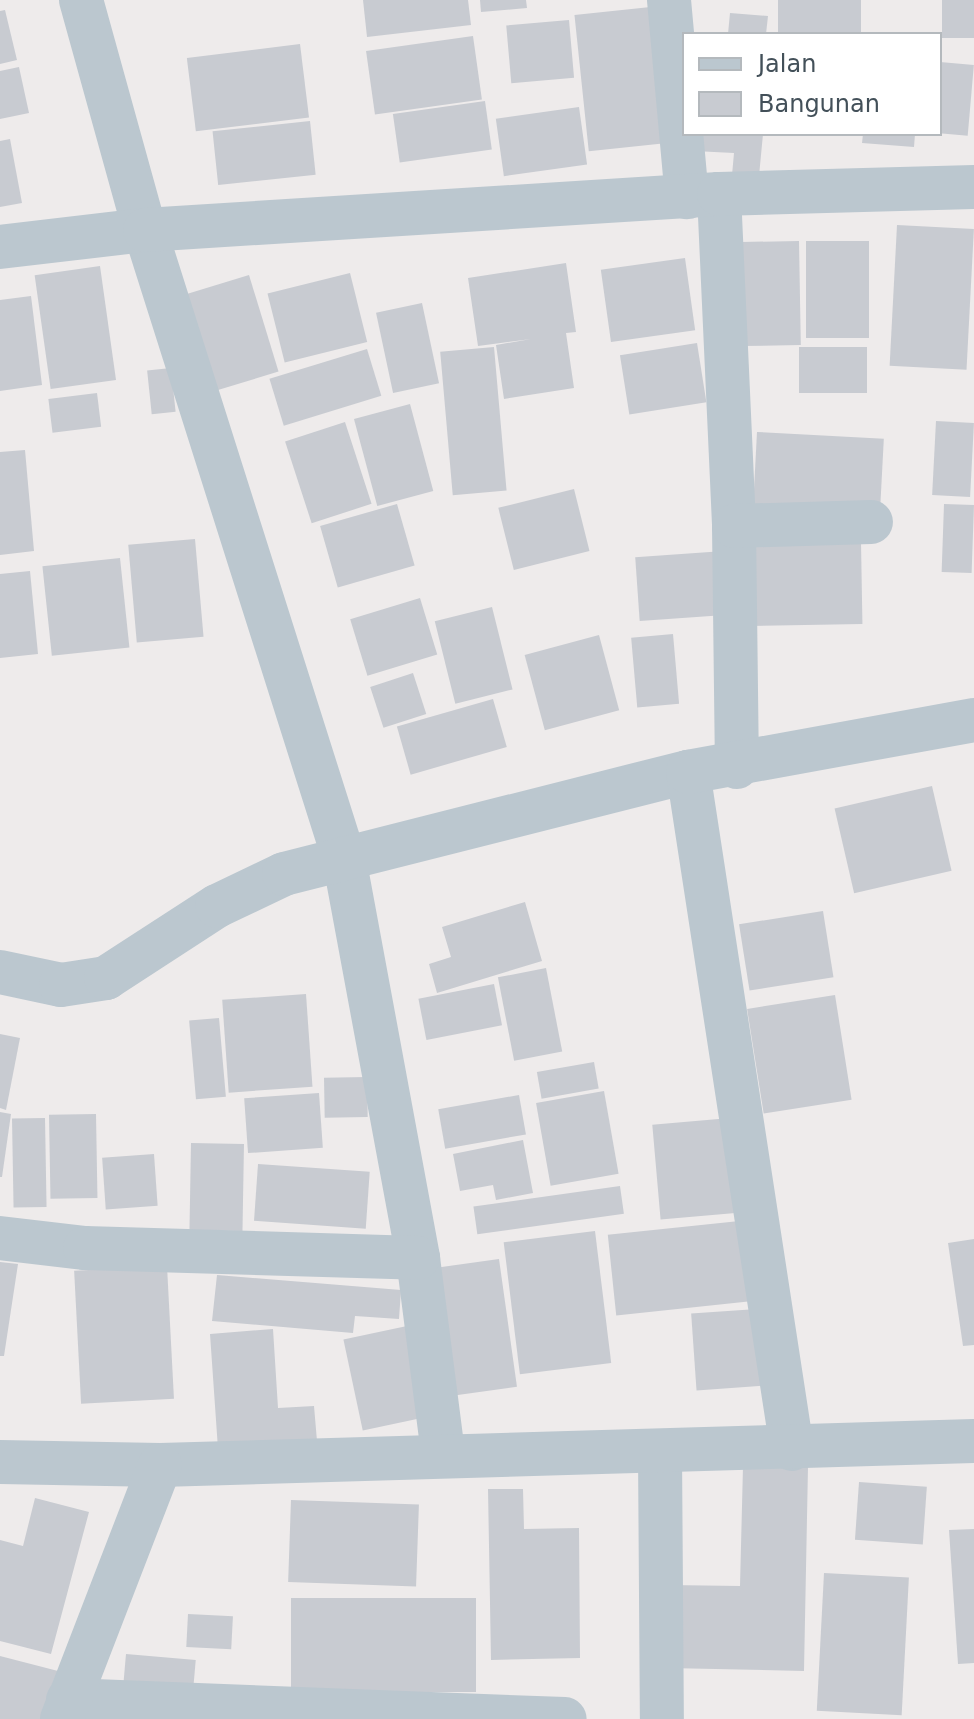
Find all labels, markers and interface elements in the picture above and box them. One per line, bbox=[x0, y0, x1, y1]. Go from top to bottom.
legend bbox=[682, 32, 942, 136]
text: Jalan bbox=[758, 50, 816, 78]
text: Bangunan bbox=[758, 90, 880, 118]

